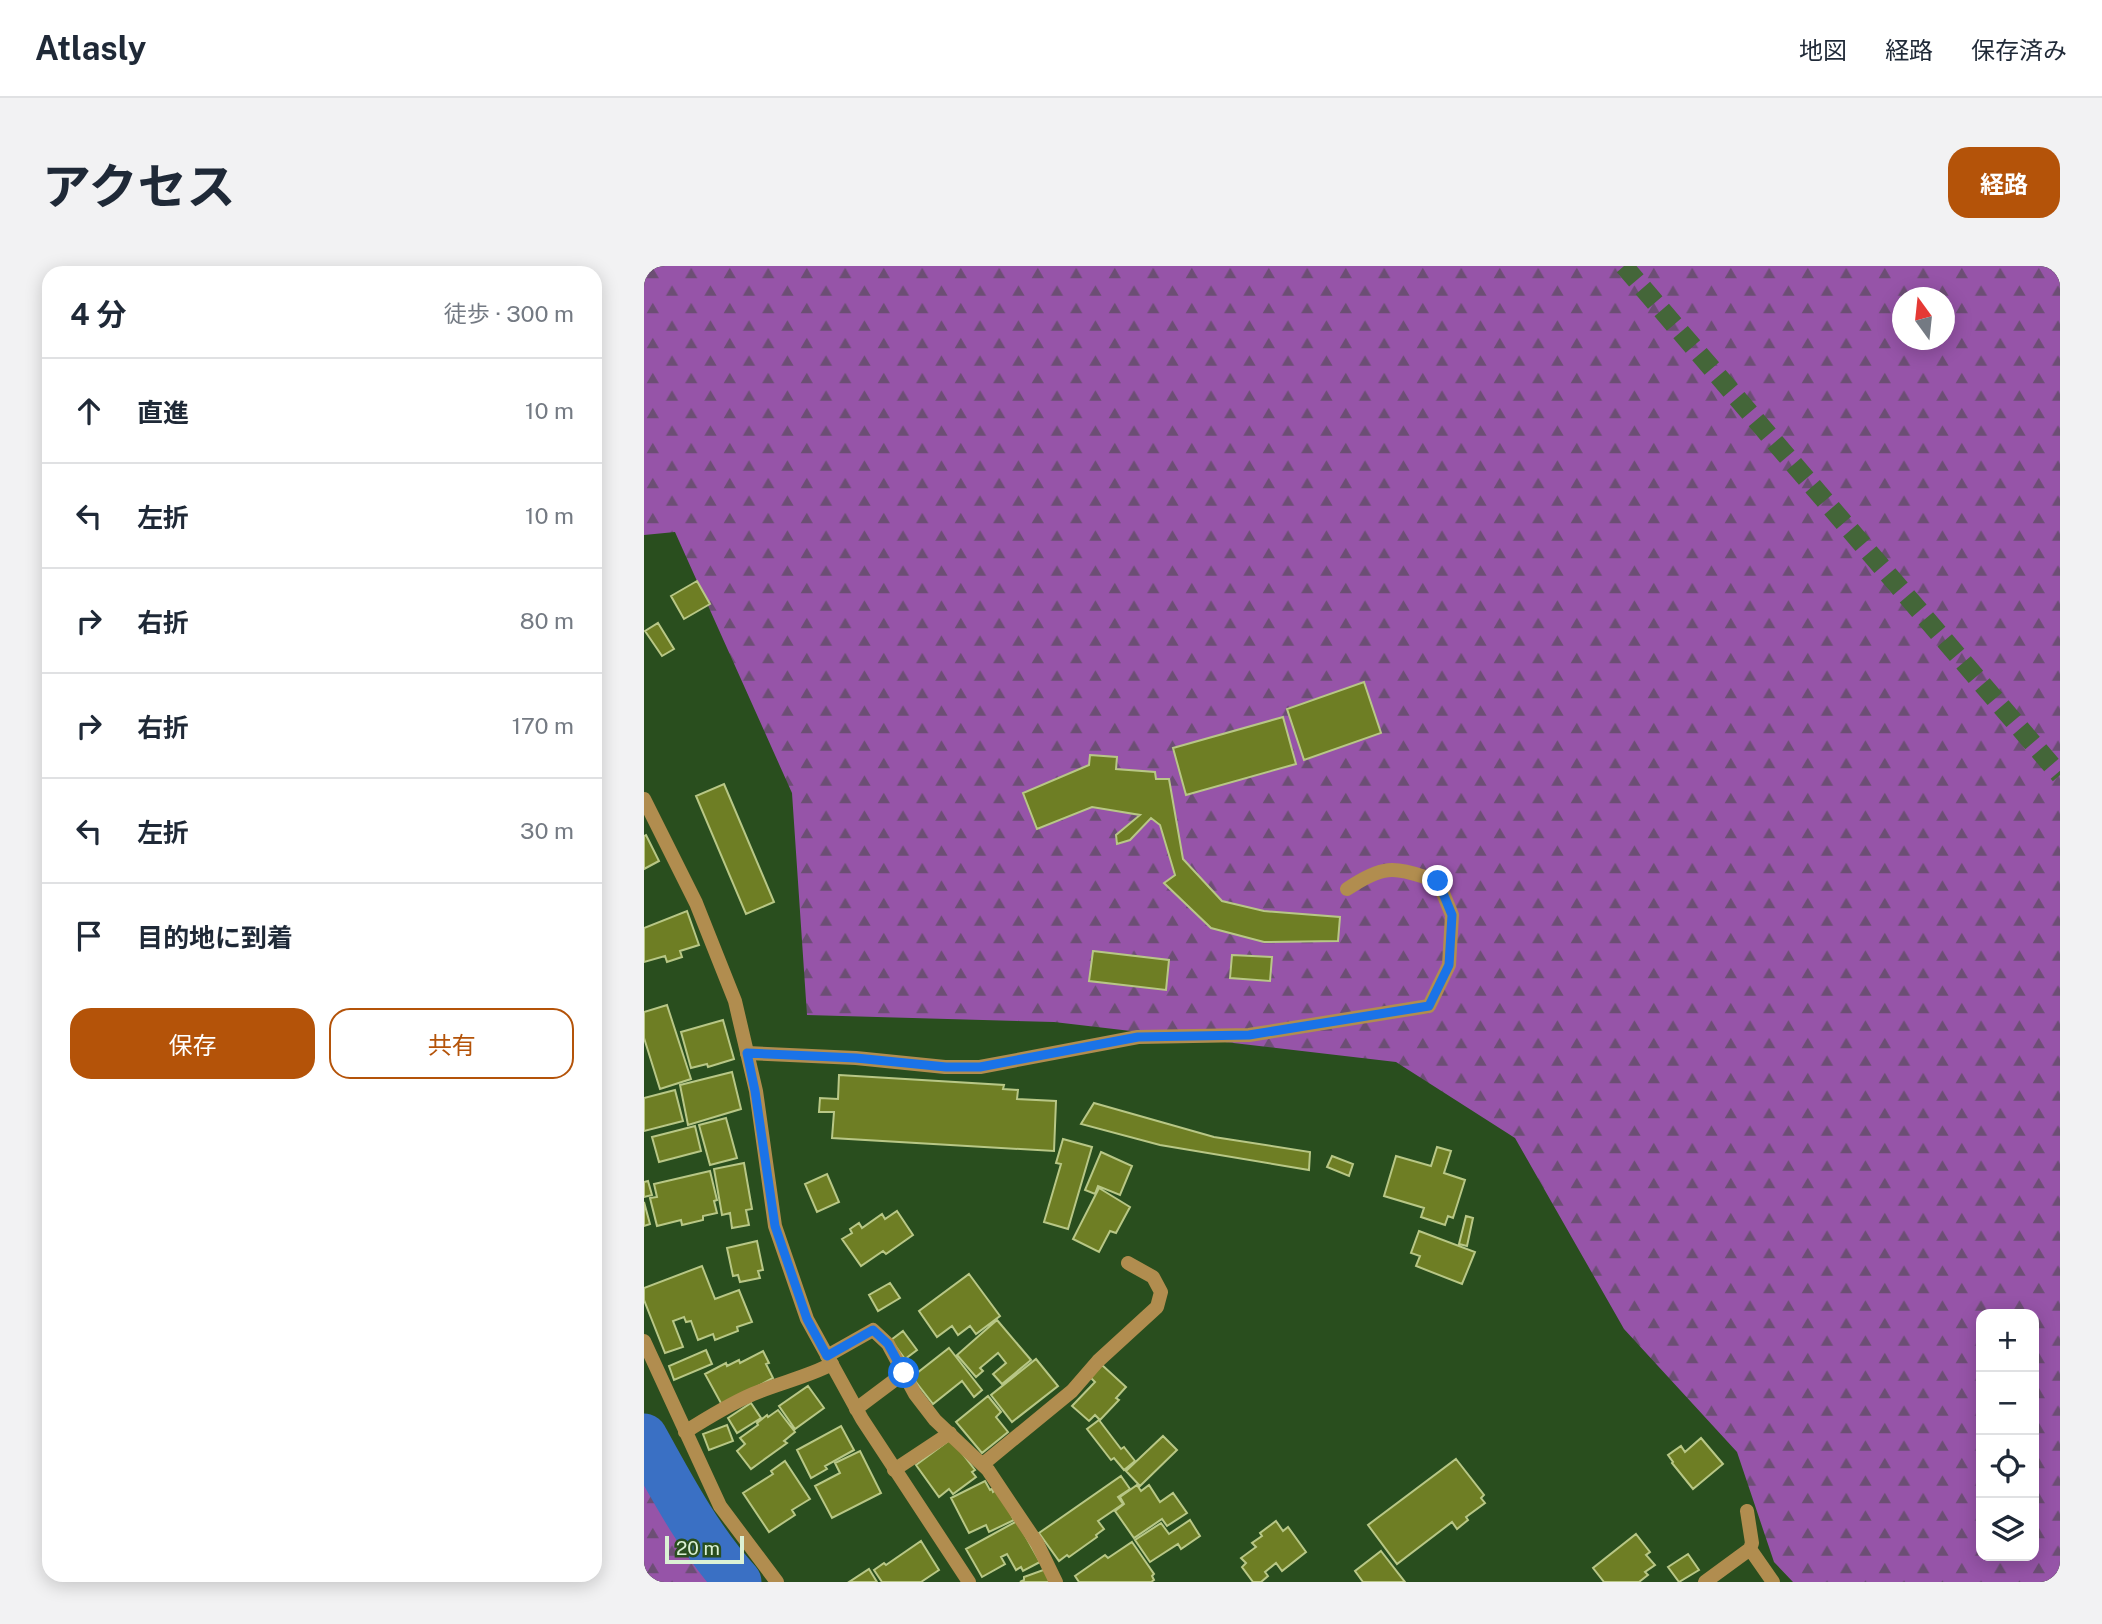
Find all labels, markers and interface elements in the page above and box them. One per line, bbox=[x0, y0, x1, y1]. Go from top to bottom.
text: Atlasly bbox=[35, 29, 146, 67]
text: 地図 bbox=[1799, 36, 1847, 64]
text: 経路 bbox=[1885, 36, 1933, 64]
text: 保存済み bbox=[1971, 36, 2067, 64]
button: 経路 bbox=[1948, 147, 2060, 218]
text: アクセス bbox=[42, 157, 236, 215]
north arrow bbox=[1892, 287, 1955, 350]
text: 4 分 bbox=[70, 296, 126, 332]
text: 徒歩 · 300 m bbox=[444, 300, 574, 327]
icon: ahead bbox=[70, 392, 108, 430]
text: 直進 bbox=[137, 397, 189, 428]
text: 10 m bbox=[525, 397, 574, 424]
icon: left bbox=[70, 497, 108, 535]
text: 左折 bbox=[137, 502, 189, 533]
text: 10 m bbox=[525, 502, 574, 529]
icon: right bbox=[70, 602, 108, 640]
text: 右折 bbox=[137, 607, 189, 638]
text: 80 m bbox=[520, 607, 574, 634]
icon: right bbox=[70, 707, 108, 745]
text: 右折 bbox=[137, 712, 189, 743]
text: 170 m bbox=[512, 712, 574, 739]
icon: left bbox=[70, 812, 108, 850]
text: 左折 bbox=[137, 817, 189, 848]
text: 30 m bbox=[520, 817, 574, 844]
route end bbox=[1422, 865, 1453, 896]
icon: arrive bbox=[70, 917, 108, 955]
text: 目的地に到着 bbox=[137, 922, 293, 953]
button: 保存 bbox=[70, 1008, 315, 1079]
button: 共有 bbox=[329, 1008, 574, 1079]
map controls bbox=[1976, 1309, 2039, 1561]
button: + bbox=[1976, 1309, 2039, 1372]
route start bbox=[888, 1357, 919, 1388]
button: − bbox=[1976, 1372, 2039, 1435]
button: locate bbox=[1976, 1435, 2039, 1498]
button: layers bbox=[1976, 1498, 2039, 1561]
scale bar bbox=[665, 1533, 744, 1565]
text: 20 m bbox=[676, 1537, 720, 1559]

